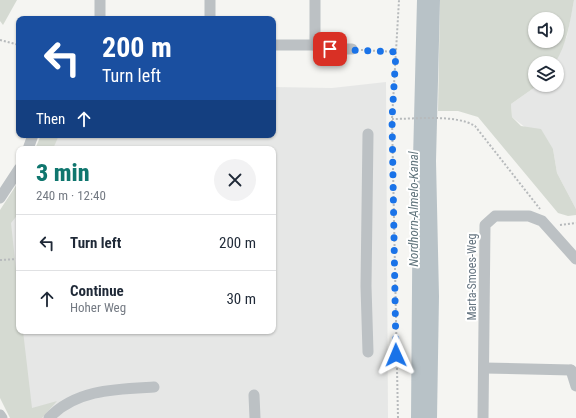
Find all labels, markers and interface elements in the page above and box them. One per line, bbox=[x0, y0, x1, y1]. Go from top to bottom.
map controls bbox=[528, 12, 564, 92]
button: sound bbox=[528, 12, 564, 48]
text: 200 m bbox=[102, 31, 172, 64]
icon: left bbox=[36, 32, 88, 84]
pin bbox=[313, 32, 347, 66]
icon: arrive bbox=[319, 38, 341, 60]
button: layers bbox=[528, 56, 564, 92]
text: Turn left bbox=[102, 65, 161, 86]
icon: ahead bbox=[73, 108, 95, 130]
text: Then bbox=[36, 110, 65, 128]
water label: Nordhorn-Almelo-Kanal bbox=[406, 150, 421, 267]
text: 3 min bbox=[36, 159, 90, 187]
button: close bbox=[214, 159, 256, 201]
text: 240 m · 12:40 bbox=[36, 188, 106, 203]
icon: left bbox=[36, 232, 58, 254]
street label: Marta-Smoes-Weg bbox=[465, 233, 479, 320]
text: Turn left bbox=[70, 234, 121, 252]
text: 200 m bbox=[219, 234, 256, 252]
text: Continue bbox=[70, 282, 124, 300]
icon: ahead bbox=[36, 288, 58, 310]
text: 30 m bbox=[226, 290, 256, 308]
text: Hoher Weg bbox=[70, 300, 126, 315]
position arrow bbox=[375, 334, 417, 376]

